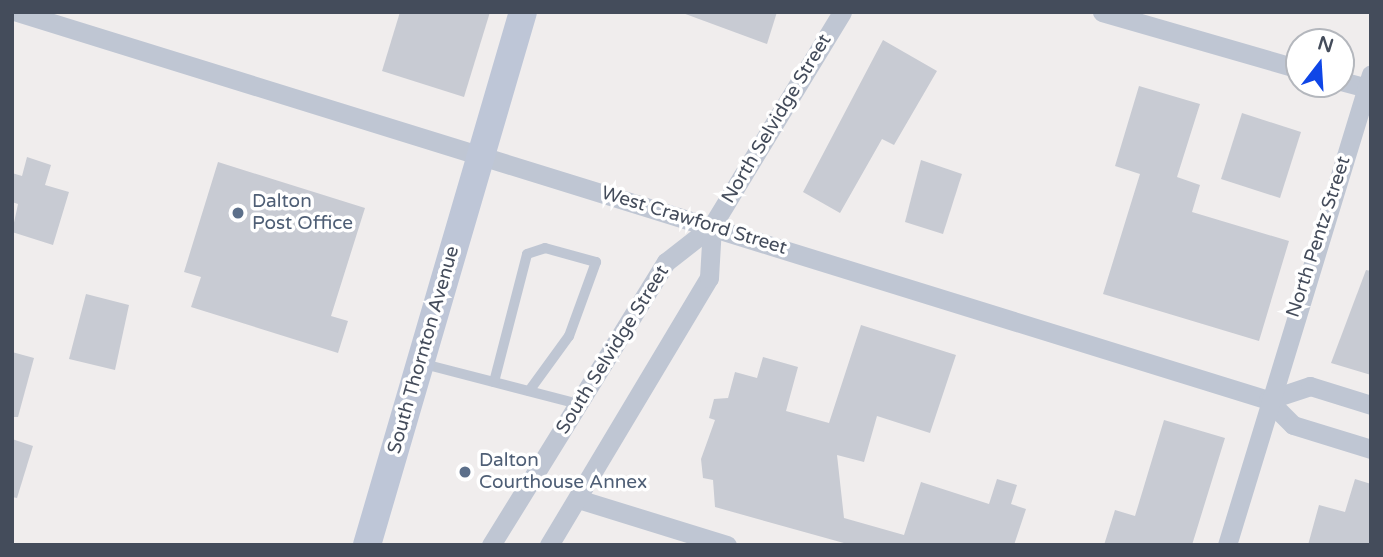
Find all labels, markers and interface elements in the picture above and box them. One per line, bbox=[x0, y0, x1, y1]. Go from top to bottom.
north arrow bbox=[1285, 28, 1355, 98]
street label: North Selvidge Street bbox=[717, 30, 837, 208]
text: N bbox=[1315, 32, 1336, 58]
street label: North Pentz Street bbox=[1282, 154, 1356, 320]
street label: West Crawford Street bbox=[599, 182, 789, 260]
place label: Dalton Post Office bbox=[252, 191, 353, 235]
marker: Dalton Post Office bbox=[230, 205, 246, 221]
street label: South Thornton Avenue bbox=[383, 244, 465, 456]
street label: South Selvidge Street bbox=[552, 261, 674, 439]
place label: Dalton Courthouse Annex bbox=[479, 450, 647, 494]
marker: Dalton Courthouse Annex bbox=[457, 464, 473, 480]

